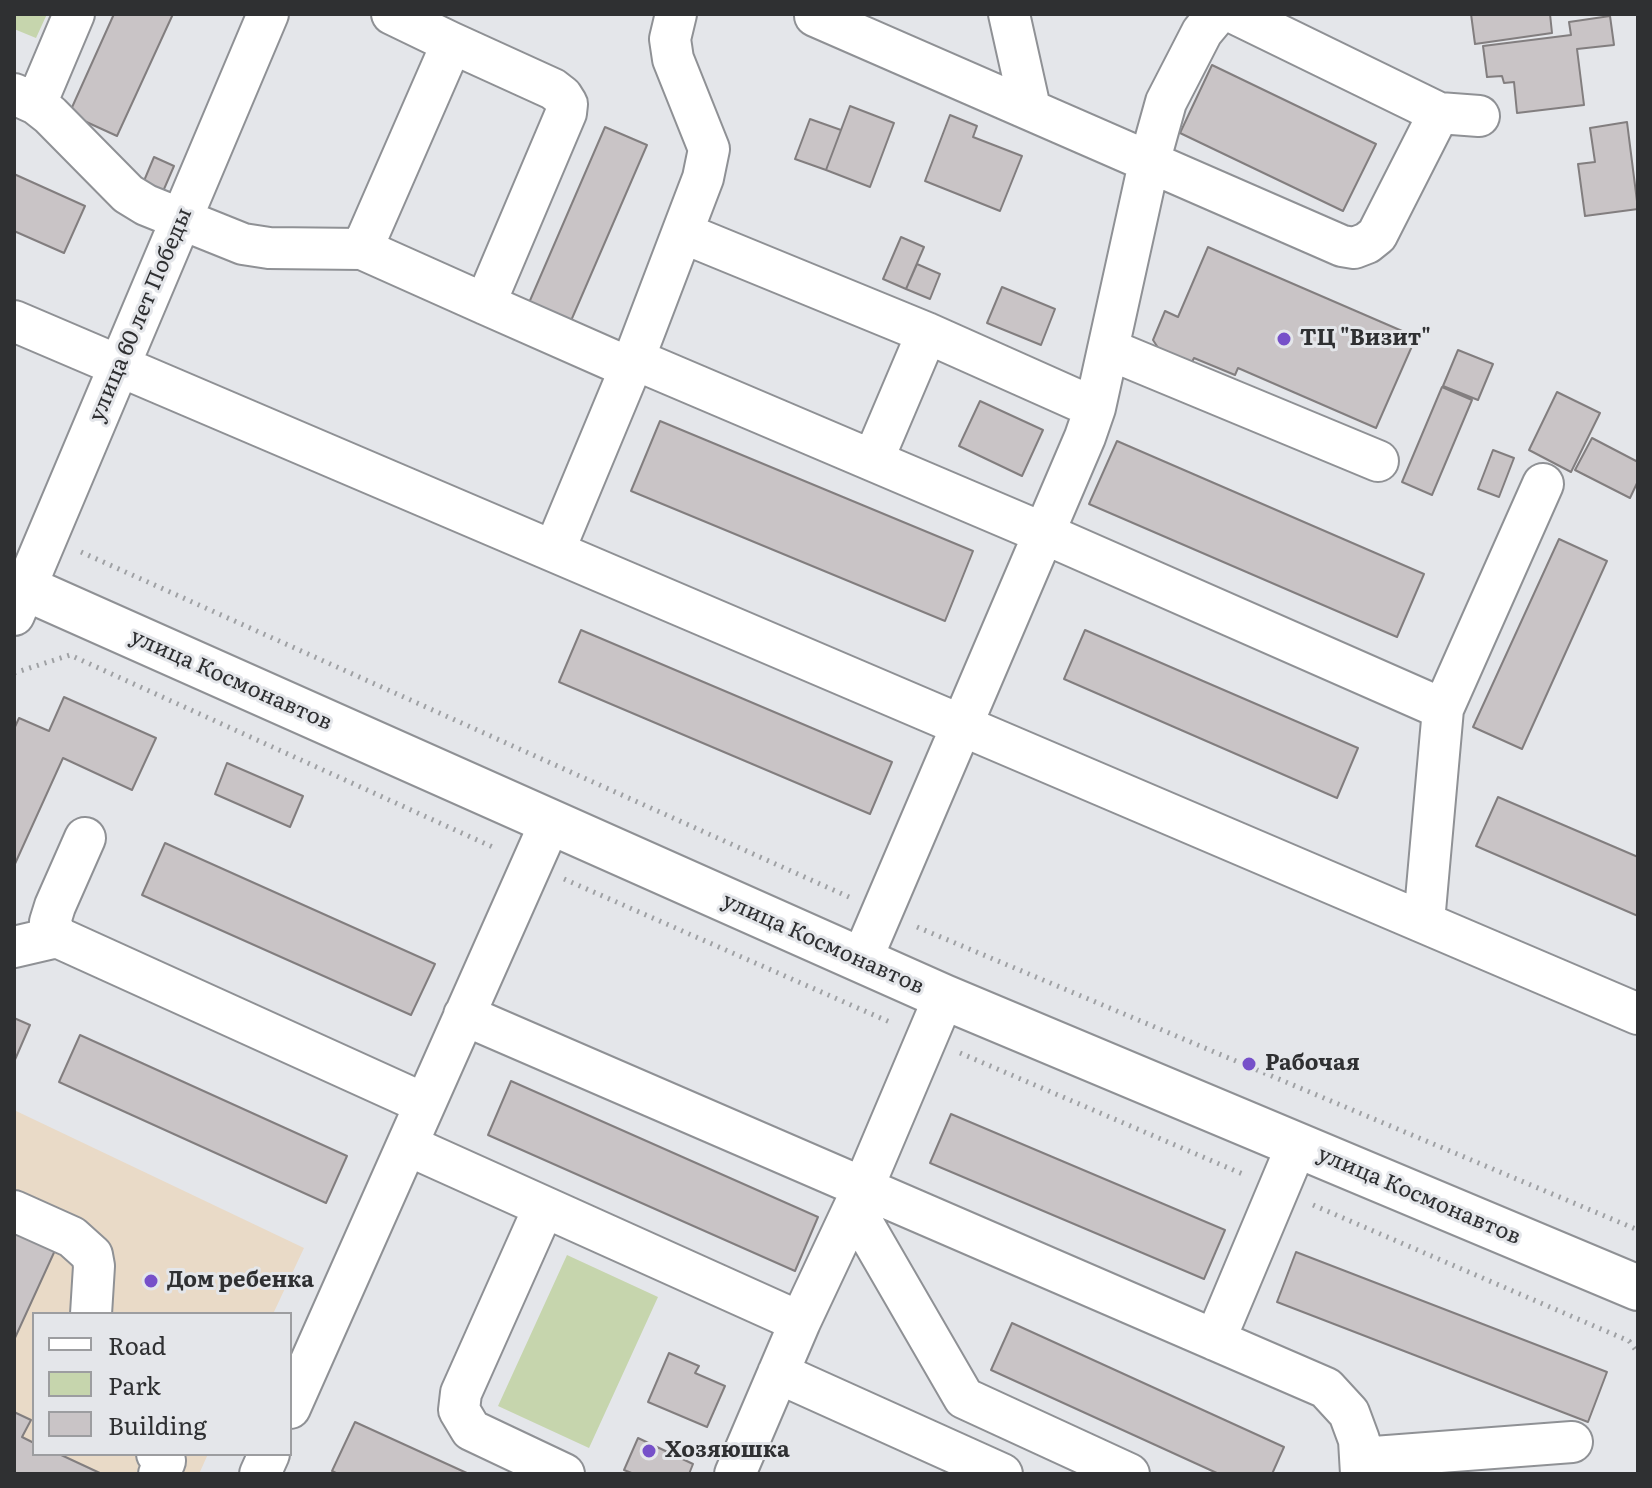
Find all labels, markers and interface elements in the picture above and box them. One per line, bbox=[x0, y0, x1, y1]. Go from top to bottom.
street label: улица 60 лет Победы bbox=[84, 204, 198, 426]
place label: ТЦ "Визит" bbox=[1300, 326, 1431, 352]
marker: ТЦ "Визит" bbox=[1275, 330, 1293, 348]
street label: улица Космонавтов bbox=[126, 624, 336, 736]
street label: улица Космонавтов bbox=[718, 888, 928, 1000]
place label: Рабочая bbox=[1265, 1051, 1360, 1077]
marker: Рабочая bbox=[1240, 1055, 1258, 1073]
street label: улица Космонавтов bbox=[1313, 1141, 1525, 1251]
place label: Дом ребенка bbox=[167, 1268, 314, 1294]
marker: Дом ребенка bbox=[142, 1272, 160, 1290]
legend bbox=[32, 1312, 292, 1456]
text: Road bbox=[108, 1327, 166, 1362]
text: Park bbox=[108, 1367, 161, 1402]
text: Building bbox=[108, 1407, 207, 1442]
place label: Хозяюшка bbox=[665, 1438, 790, 1464]
marker: Хозяюшка bbox=[640, 1442, 658, 1460]

